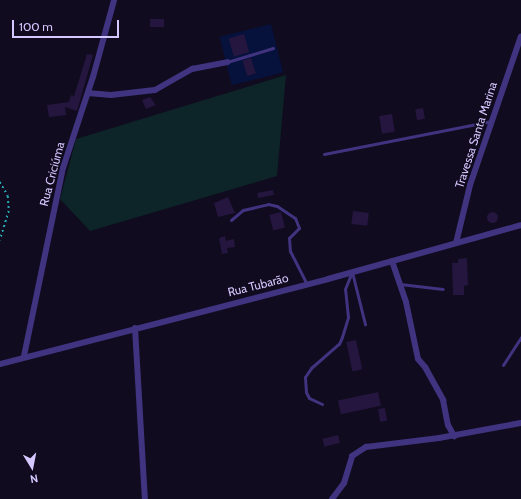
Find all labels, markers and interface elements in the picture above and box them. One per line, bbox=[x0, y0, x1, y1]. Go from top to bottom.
scale bar bbox=[14, 12, 121, 38]
text: 100 m bbox=[19, 19, 53, 34]
street label: Travessa Santa Marina bbox=[452, 80, 500, 190]
street label: Rua Criciúma bbox=[36, 140, 68, 208]
street label: Rua Tubarão bbox=[226, 271, 290, 299]
north arrow bbox=[12, 447, 52, 487]
text: N bbox=[29, 471, 39, 486]

